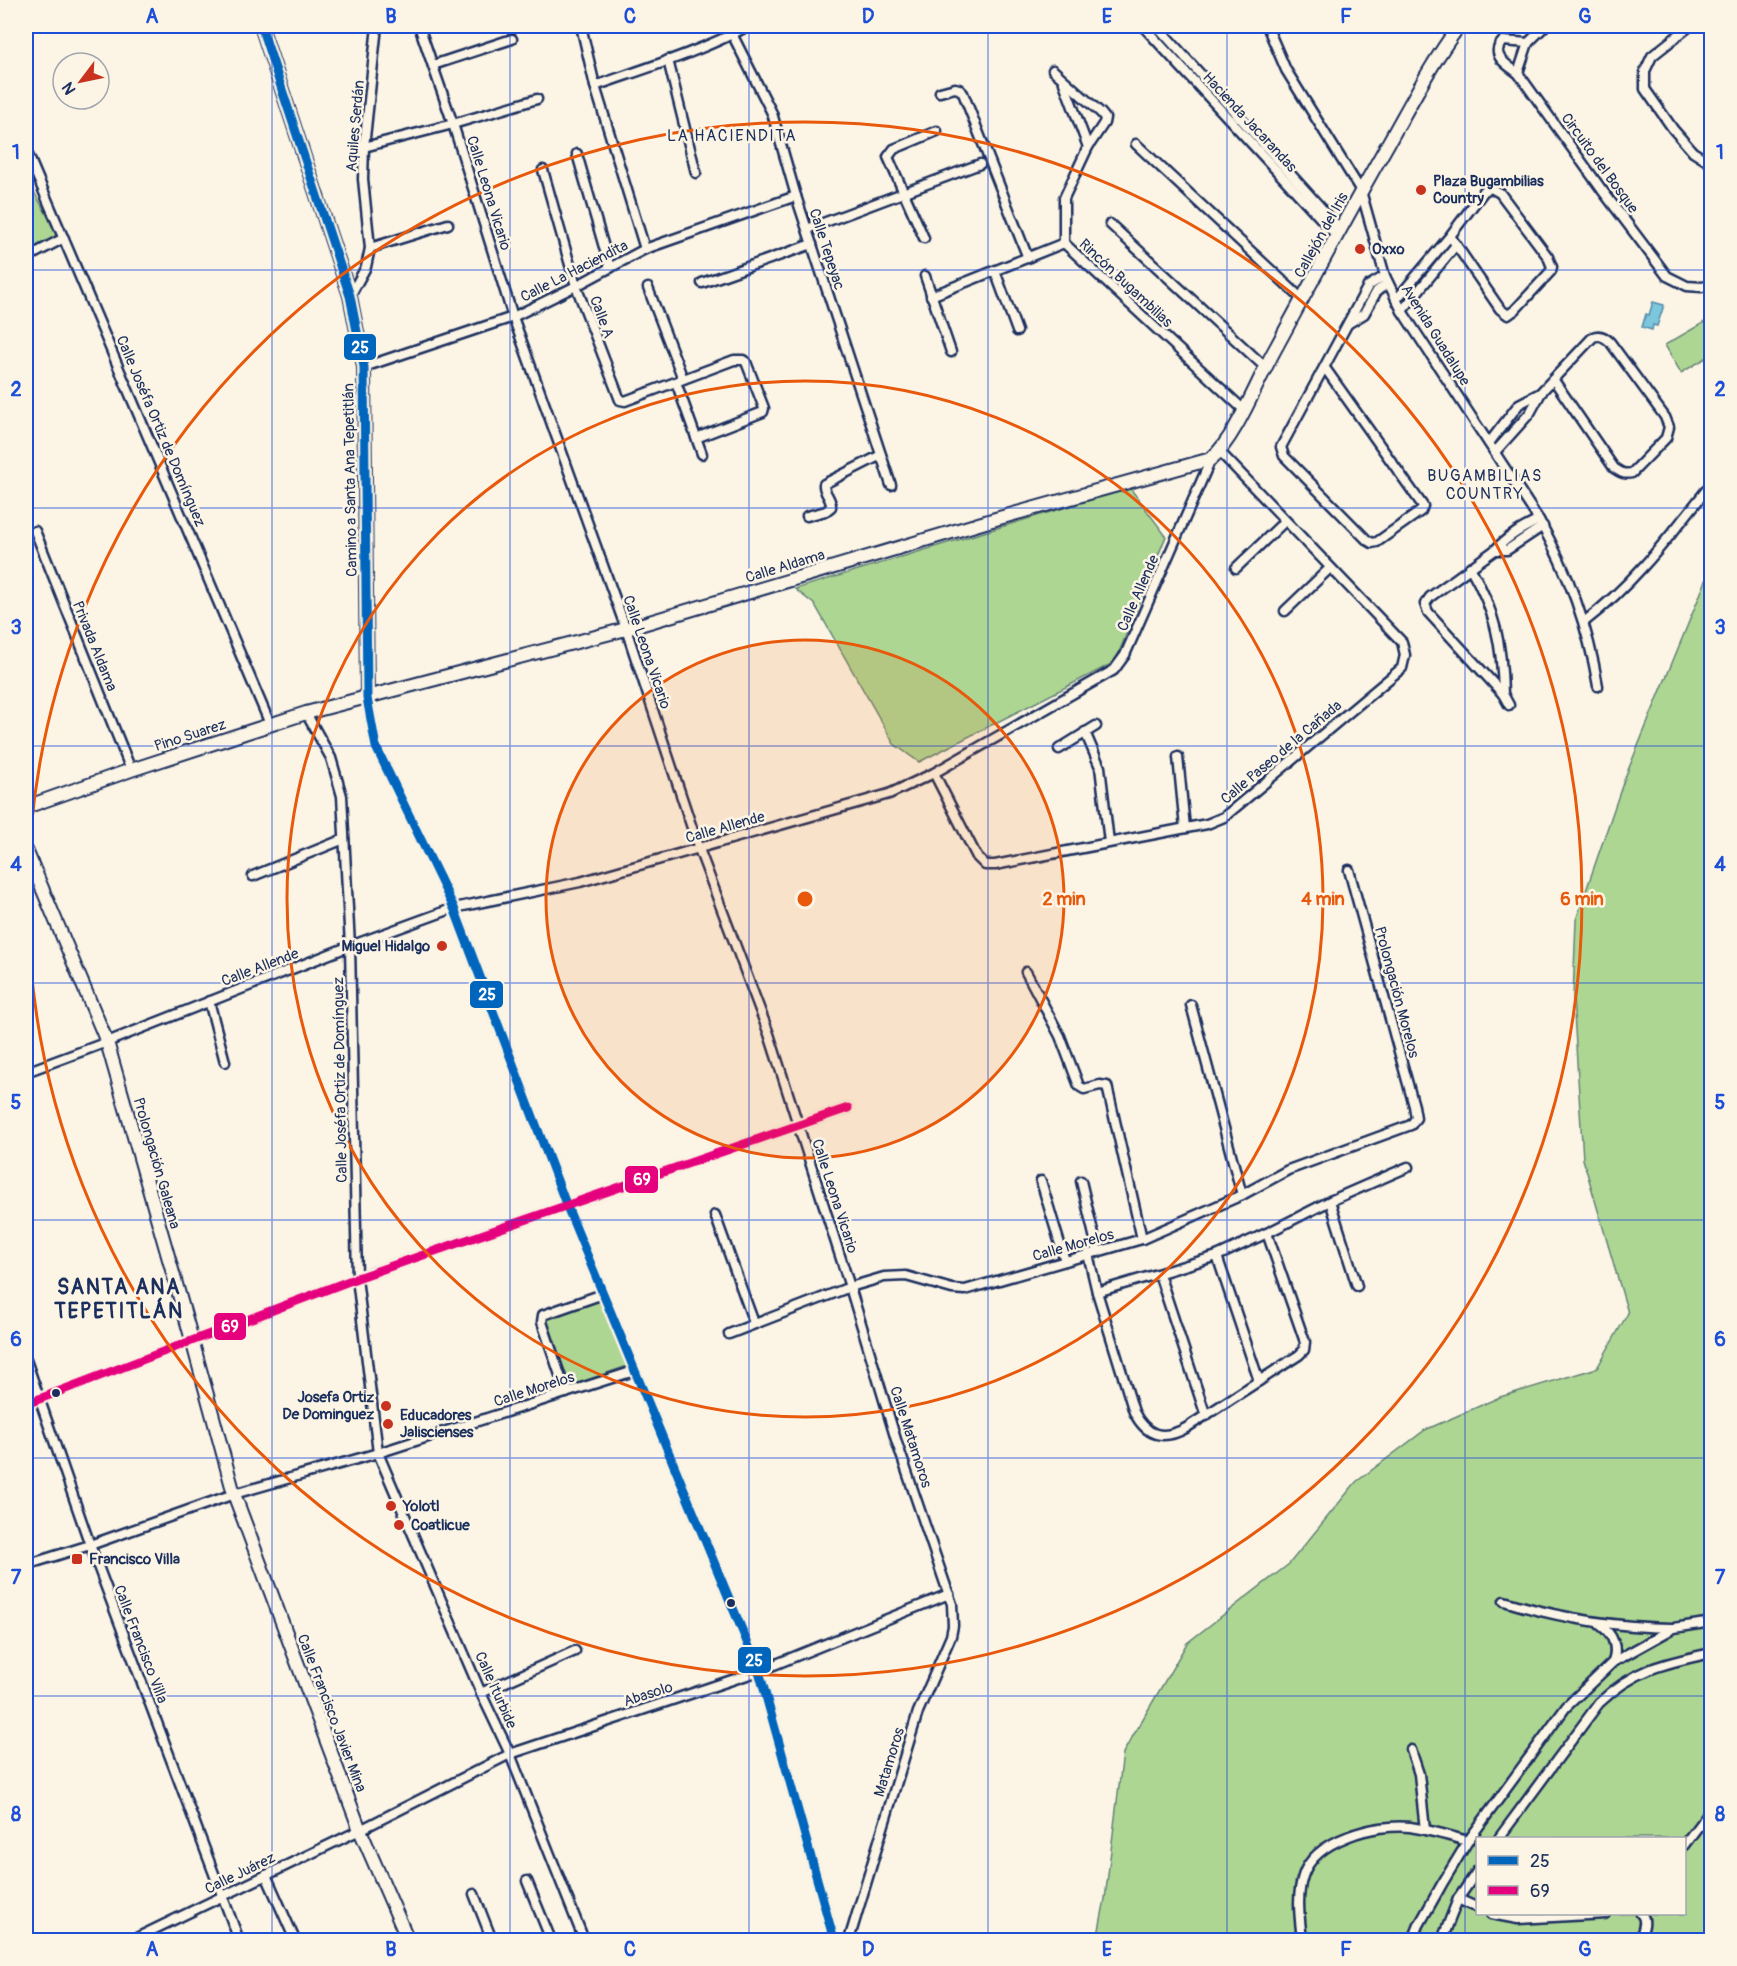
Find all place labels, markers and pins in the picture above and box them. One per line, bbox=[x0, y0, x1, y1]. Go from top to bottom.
place label: Plaza Bugambilias Country bbox=[1433, 172, 1544, 208]
marker: Plaza Bugambilias Country bbox=[1414, 183, 1428, 197]
place label: Oxxo bbox=[1372, 240, 1405, 259]
marker: Oxxo bbox=[1353, 242, 1367, 256]
centre of rings bbox=[795, 889, 815, 909]
place label: Miguel Hidalgo bbox=[342, 937, 430, 956]
marker: Miguel Hidalgo bbox=[435, 939, 449, 953]
unlabelled marker bbox=[50, 1387, 62, 1399]
place label: Josefa Ortiz De Dominguez bbox=[282, 1388, 374, 1424]
marker: Josefa Ortiz De Dominguez bbox=[379, 1399, 393, 1413]
place label: Educadores Jaliscienses bbox=[400, 1406, 474, 1442]
marker: Educadores Jaliscienses bbox=[381, 1417, 395, 1431]
place label: Yolotl bbox=[402, 1497, 440, 1516]
marker: Yolotl bbox=[384, 1499, 398, 1513]
place label: Coatlicue bbox=[411, 1516, 470, 1535]
marker: Coatlicue bbox=[392, 1518, 406, 1532]
place label: Francisco Villa bbox=[89, 1550, 180, 1569]
marker: Francisco Villa bbox=[70, 1552, 84, 1566]
unlabelled marker bbox=[725, 1597, 737, 1609]

